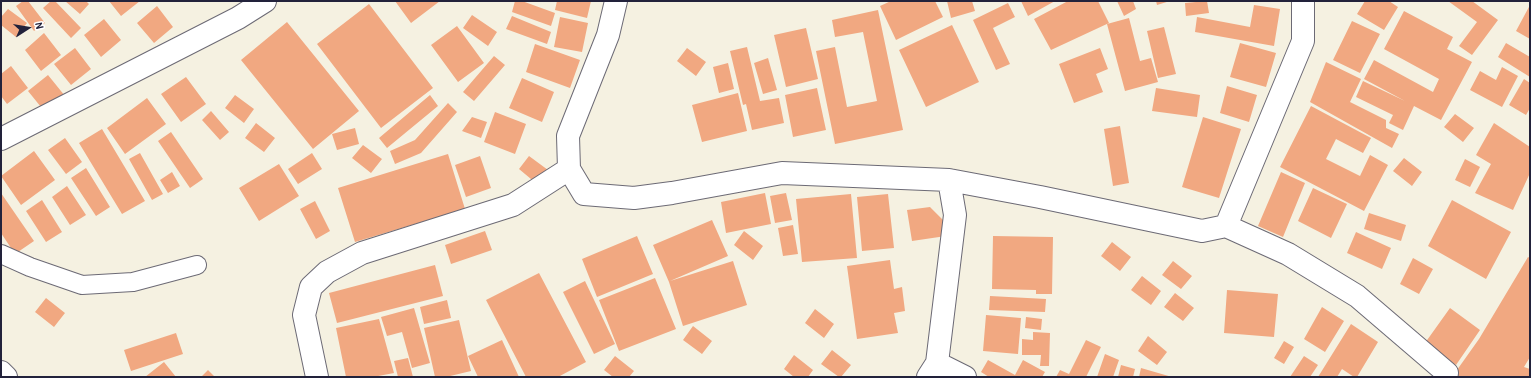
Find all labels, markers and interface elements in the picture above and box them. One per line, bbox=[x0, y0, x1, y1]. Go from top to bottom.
north arrow bbox=[8, 8, 48, 48]
text: N bbox=[32, 21, 47, 30]

